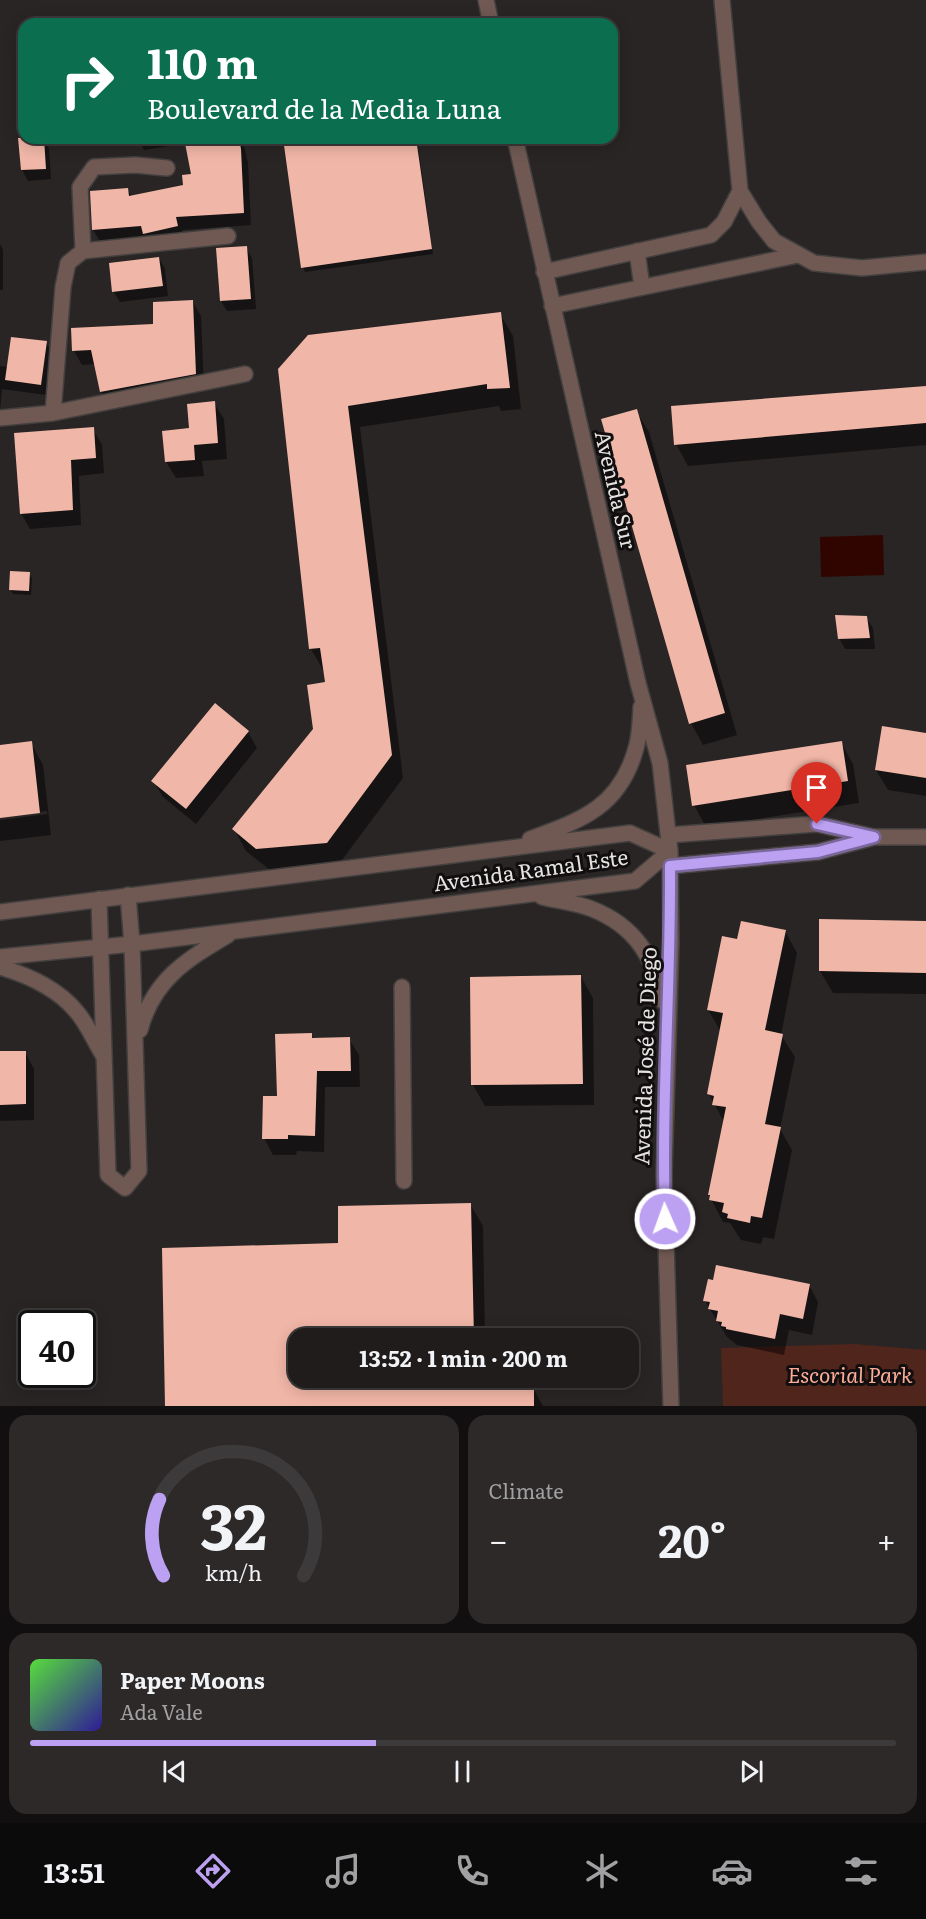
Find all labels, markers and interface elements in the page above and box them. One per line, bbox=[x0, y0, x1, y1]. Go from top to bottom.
text: 110 m bbox=[147, 30, 258, 92]
icon: right bbox=[48, 42, 126, 120]
text: Boulevard de la Media Luna bbox=[147, 87, 501, 127]
street label: Avenida Sur bbox=[589, 427, 646, 552]
pin bbox=[791, 762, 842, 824]
icon: arrive bbox=[800, 771, 833, 804]
street label: Avenida Ramal Este bbox=[431, 840, 630, 898]
street label: Avenida José de Diego bbox=[624, 946, 663, 1165]
position arrow bbox=[633, 1187, 697, 1251]
speed limit sign: 40 bbox=[18, 1310, 96, 1388]
text: 13:52 · 1 min · 200 m bbox=[359, 1341, 568, 1374]
park label: Escorial Park bbox=[787, 1358, 913, 1389]
text: Climate bbox=[489, 1475, 564, 1505]
text: 32 bbox=[200, 1477, 267, 1569]
text: 20° bbox=[658, 1505, 726, 1572]
text: − bbox=[489, 1514, 508, 1563]
text: + bbox=[877, 1514, 896, 1563]
text: km/h bbox=[205, 1557, 262, 1589]
text: Paper Moons bbox=[120, 1663, 265, 1696]
text: Ada Vale bbox=[120, 1696, 203, 1726]
icon: previous bbox=[158, 1755, 191, 1788]
icon: pause bbox=[446, 1755, 479, 1788]
icon: next bbox=[735, 1755, 768, 1788]
icon: directions bbox=[192, 1850, 234, 1892]
icon: music bbox=[322, 1850, 364, 1892]
icon: phone bbox=[451, 1850, 493, 1892]
icon: climate bbox=[581, 1850, 623, 1892]
icon: car bbox=[711, 1850, 753, 1892]
icon: filters bbox=[840, 1850, 882, 1892]
text: 13:51 bbox=[44, 1851, 105, 1891]

